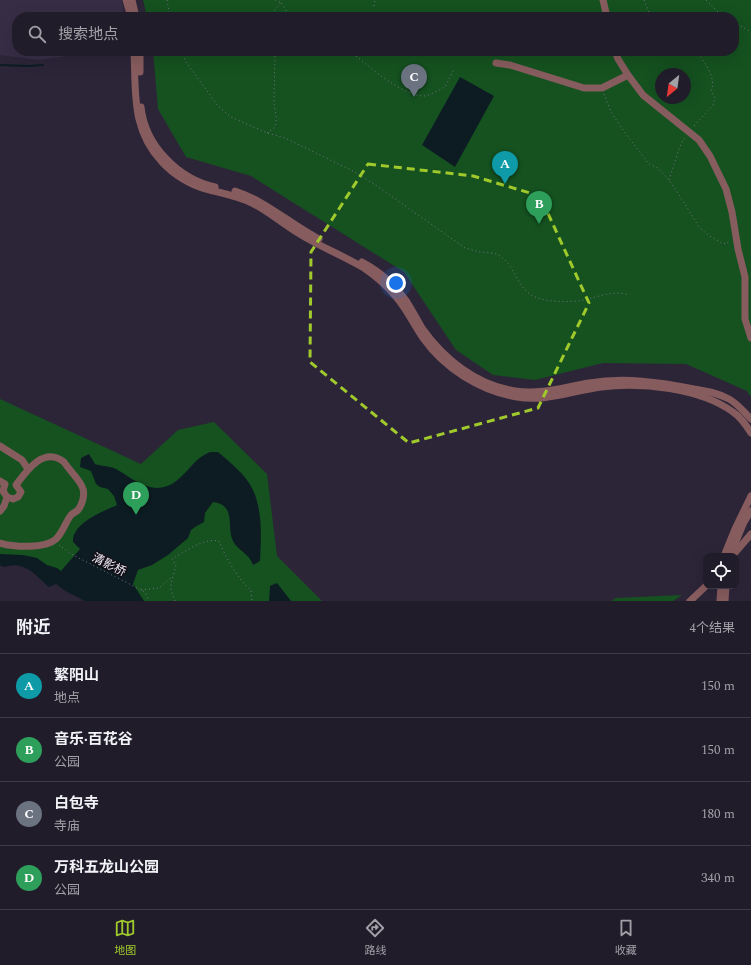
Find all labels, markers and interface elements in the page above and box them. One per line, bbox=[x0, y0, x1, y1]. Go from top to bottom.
search box bbox=[12, 12, 739, 56]
icon: search bbox=[26, 23, 48, 45]
text: 搜索地点 bbox=[58, 23, 118, 46]
pin: C bbox=[401, 64, 427, 97]
north arrow bbox=[655, 68, 691, 104]
pin: A bbox=[492, 151, 518, 184]
pin: B bbox=[526, 191, 552, 224]
your location bbox=[386, 273, 406, 293]
pin: D bbox=[123, 482, 149, 515]
street label: 清影桥 bbox=[89, 548, 129, 582]
map controls bbox=[703, 553, 739, 589]
button: locate bbox=[703, 553, 739, 589]
text: 附近 bbox=[16, 615, 50, 641]
text: 4个结果 bbox=[689, 618, 735, 638]
text: 繁阳山 bbox=[54, 664, 99, 687]
text: A bbox=[24, 676, 34, 696]
text: 150 m bbox=[701, 676, 735, 696]
text: 地点 bbox=[54, 688, 80, 708]
text: 音乐·百花谷 bbox=[54, 728, 133, 751]
text: B bbox=[24, 740, 34, 760]
text: 150 m bbox=[701, 740, 735, 760]
text: 公园 bbox=[54, 752, 80, 772]
text: 白包寺 bbox=[54, 792, 99, 815]
text: C bbox=[24, 804, 34, 824]
text: 180 m bbox=[701, 804, 735, 824]
text: 寺庙 bbox=[54, 816, 80, 836]
text: 万科五龙山公园 bbox=[54, 856, 159, 879]
text: D bbox=[24, 868, 34, 888]
text: 340 m bbox=[701, 868, 735, 888]
text: 公园 bbox=[54, 880, 80, 900]
tab: 地图 bbox=[114, 917, 136, 959]
tab: 路线 bbox=[364, 917, 386, 959]
tab: 收藏 bbox=[615, 917, 637, 959]

